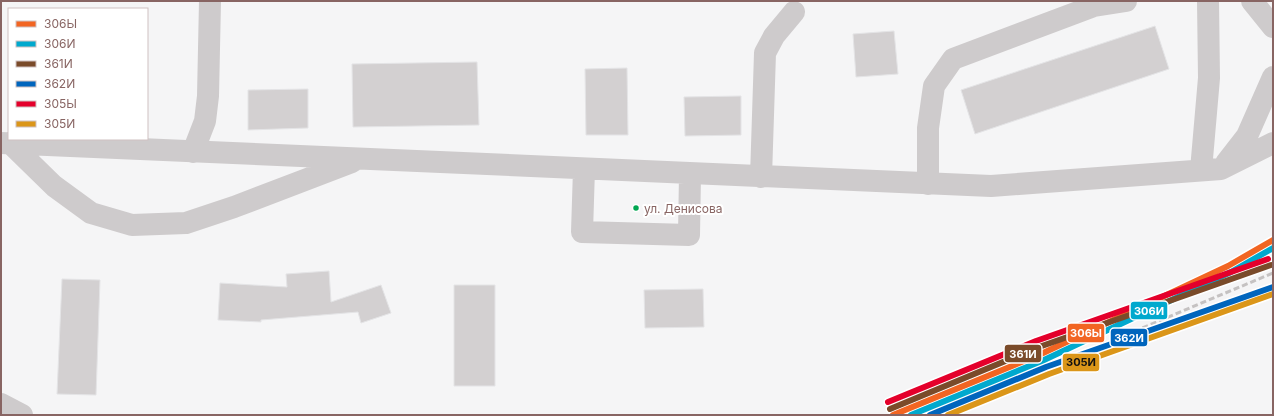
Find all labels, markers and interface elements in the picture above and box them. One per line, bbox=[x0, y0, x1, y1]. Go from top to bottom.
legend bbox=[8, 8, 148, 140]
text: 306Ы bbox=[44, 16, 77, 31]
text: 306И bbox=[44, 36, 75, 51]
text: 361И bbox=[44, 56, 73, 71]
text: 362И bbox=[44, 76, 75, 91]
text: 305Ы bbox=[44, 96, 77, 111]
text: 305И bbox=[44, 116, 75, 131]
place label: ул. Денисова bbox=[644, 201, 723, 216]
marker: ул. Денисова bbox=[631, 203, 641, 213]
line badge: 306И bbox=[1130, 301, 1168, 320]
text: 306И bbox=[1134, 304, 1164, 318]
line badge: 306Ы bbox=[1067, 323, 1105, 343]
text: 306Ы bbox=[1070, 326, 1102, 340]
line badge: 362И bbox=[1110, 328, 1148, 347]
text: 362И bbox=[1114, 331, 1144, 345]
line badge: 361И bbox=[1004, 344, 1042, 363]
text: 361И bbox=[1009, 347, 1037, 361]
line badge: 305И bbox=[1062, 353, 1100, 372]
text: 305И bbox=[1066, 355, 1096, 369]

